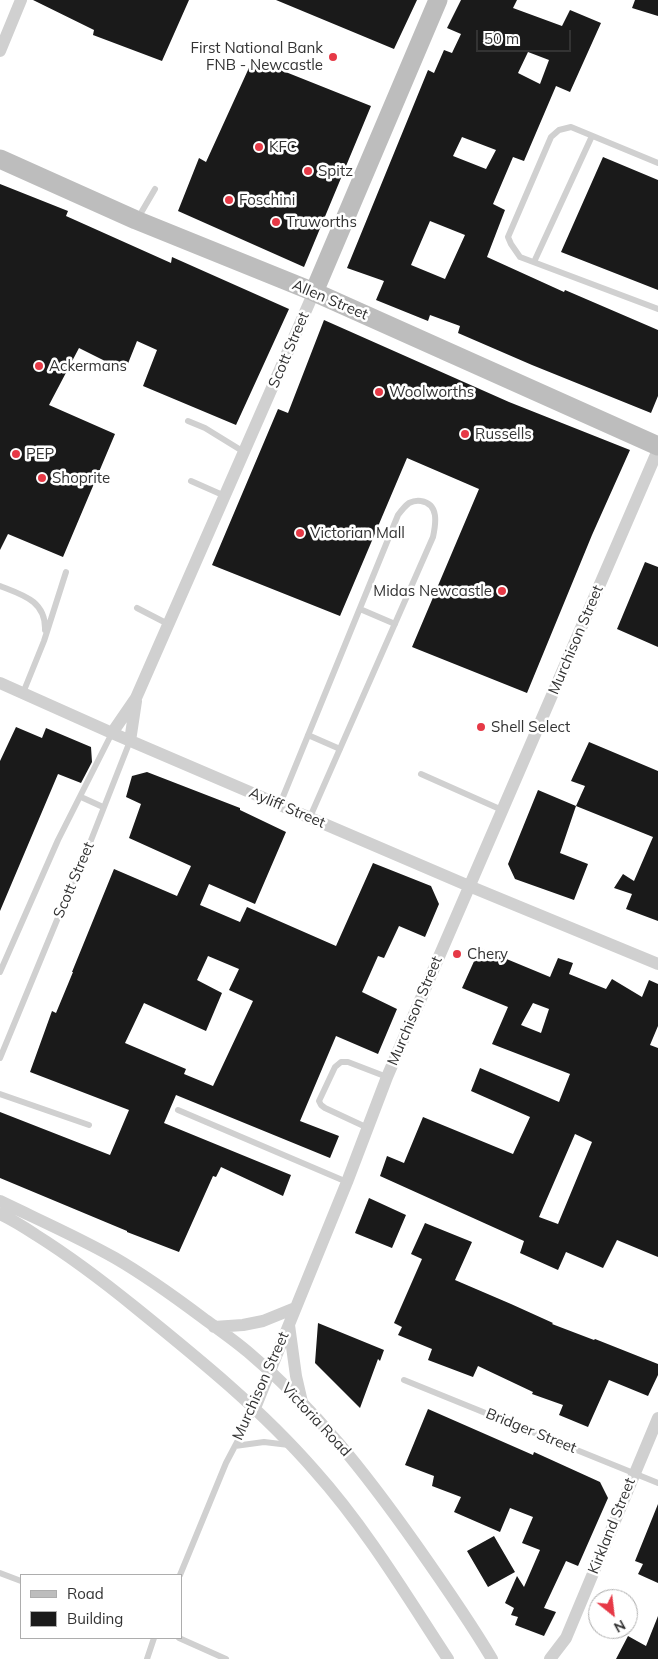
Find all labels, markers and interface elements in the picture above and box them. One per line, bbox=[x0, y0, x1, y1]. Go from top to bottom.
scale bar bbox=[478, 20, 573, 52]
text: 50 m bbox=[484, 29, 519, 48]
place label: First National Bank FNB - Newcastle bbox=[191, 39, 323, 74]
marker: First National Bank FNB - Newcastle bbox=[327, 51, 339, 63]
place label: KFC bbox=[269, 138, 297, 156]
marker: KFC bbox=[253, 141, 265, 153]
place label: Spitz bbox=[318, 162, 353, 180]
marker: Spitz bbox=[302, 165, 314, 177]
place label: Foschini bbox=[239, 191, 295, 209]
marker: Foschini bbox=[223, 194, 235, 206]
place label: Truworths bbox=[286, 213, 357, 231]
marker: Truworths bbox=[270, 216, 282, 228]
street label: Allen Street bbox=[289, 276, 371, 324]
street label: Scott Street bbox=[265, 309, 313, 391]
place label: Ackermans bbox=[49, 357, 127, 375]
marker: Ackermans bbox=[33, 360, 45, 372]
place label: Woolworths bbox=[389, 383, 474, 401]
marker: Woolworths bbox=[373, 386, 385, 398]
place label: Russells bbox=[475, 425, 532, 443]
marker: Russells bbox=[459, 428, 471, 440]
place label: PEP bbox=[26, 445, 54, 463]
marker: PEP bbox=[10, 448, 22, 460]
place label: Shoprite bbox=[52, 469, 110, 487]
marker: Shoprite bbox=[36, 472, 48, 484]
place label: Victorian Mall bbox=[310, 524, 405, 542]
marker: Victorian Mall bbox=[294, 527, 306, 539]
place label: Midas Newcastle bbox=[373, 582, 492, 600]
street label: Murchison Street bbox=[545, 583, 607, 697]
marker: Midas Newcastle bbox=[496, 585, 508, 597]
place label: Shell Select bbox=[491, 718, 570, 736]
marker: Shell Select bbox=[475, 721, 487, 733]
street label: Ayliff Street bbox=[246, 784, 328, 832]
street label: Scott Street bbox=[50, 839, 98, 921]
place label: Chery bbox=[467, 945, 508, 963]
marker: Chery bbox=[451, 948, 463, 960]
street label: Murchison Street bbox=[384, 954, 446, 1068]
street label: Murchison Street bbox=[229, 1329, 293, 1443]
street label: Victoria Road bbox=[277, 1380, 355, 1460]
street label: Bridger Street bbox=[483, 1405, 579, 1457]
street label: Kirkland Street bbox=[585, 1475, 639, 1577]
legend bbox=[20, 1574, 182, 1639]
text: Road bbox=[67, 1584, 104, 1603]
north arrow bbox=[588, 1589, 638, 1639]
text: Building bbox=[67, 1609, 123, 1628]
text: N bbox=[611, 1616, 629, 1637]

